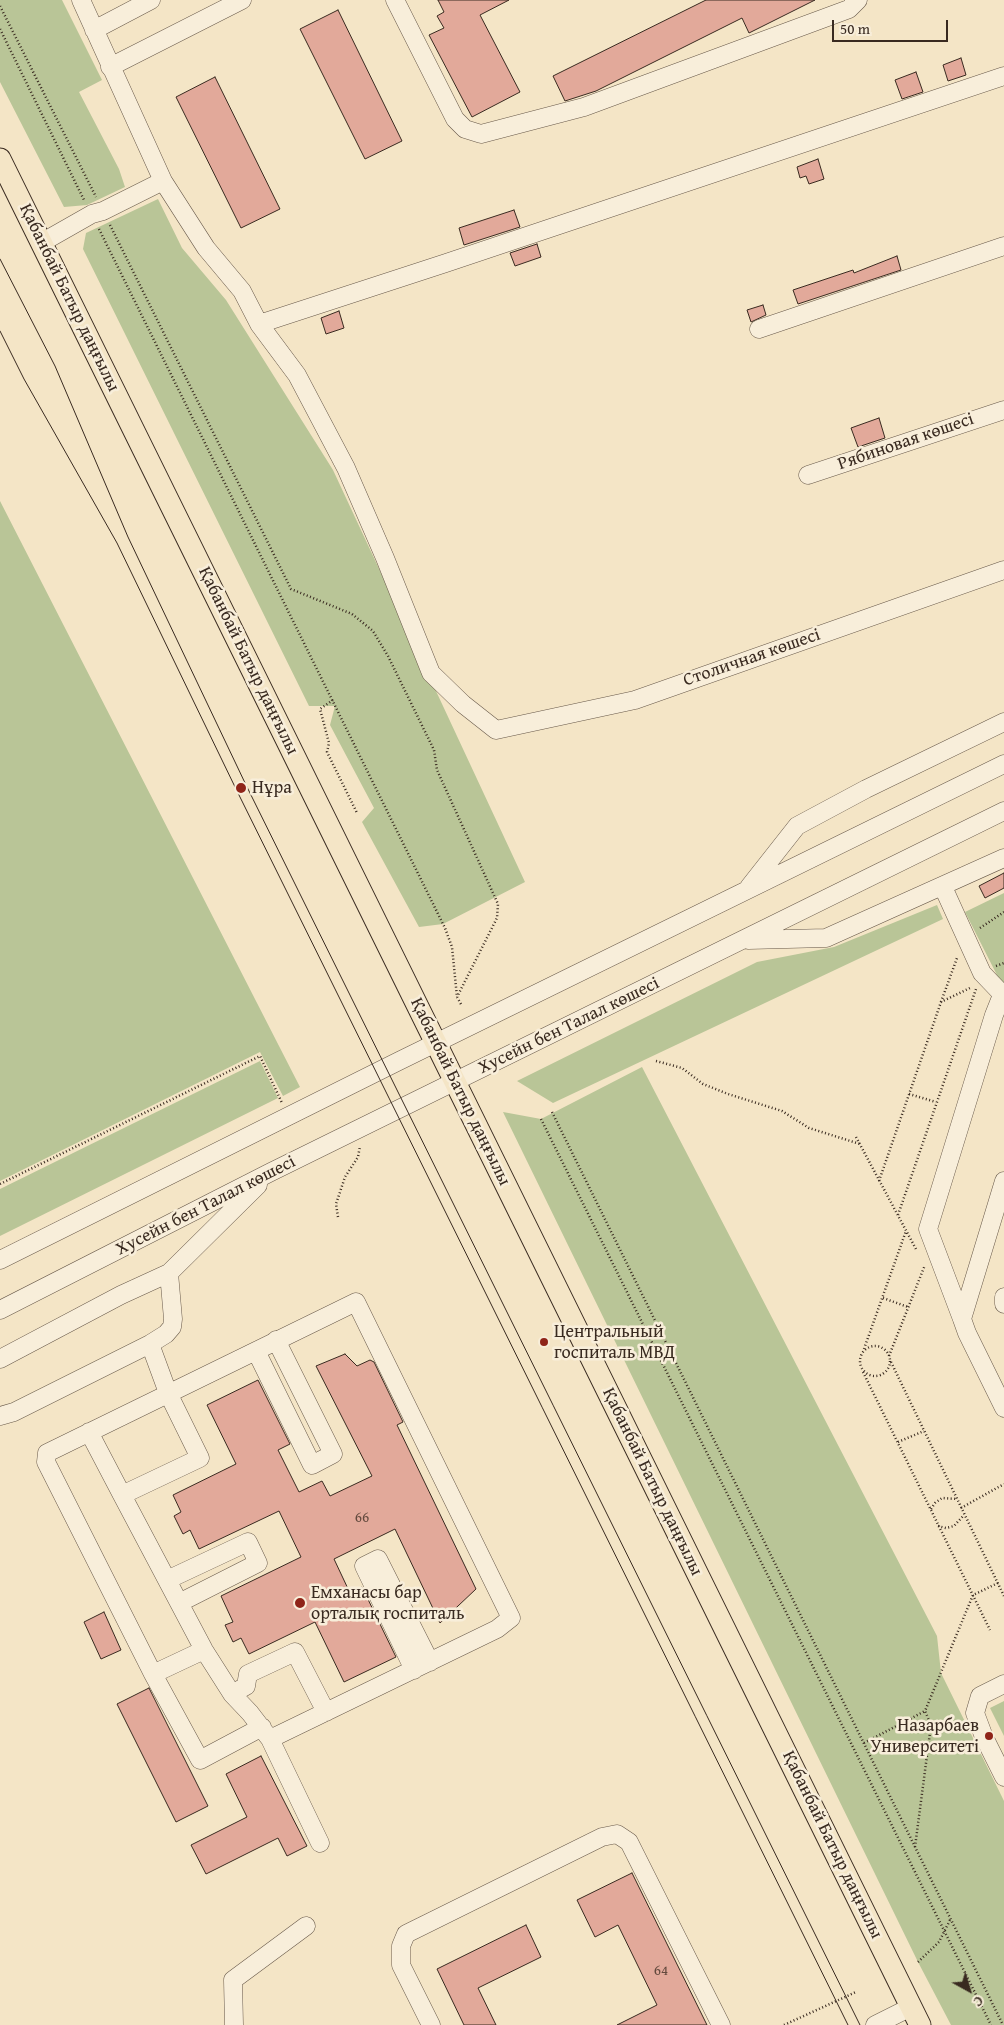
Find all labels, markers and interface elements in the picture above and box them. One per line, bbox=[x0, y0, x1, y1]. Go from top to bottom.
scale bar bbox=[834, 10, 950, 42]
text: 50 m bbox=[840, 18, 870, 39]
street label: Қабанбай Батыр даңғылы bbox=[14, 201, 124, 395]
street label: Рябиновая көшесі bbox=[835, 409, 977, 475]
street label: Қабанбай Батыр даңғылы bbox=[193, 564, 303, 758]
street label: Столичная көшесі bbox=[681, 624, 823, 692]
place label: Нұра bbox=[252, 777, 292, 799]
marker: Нұра bbox=[234, 781, 248, 795]
street label: Хусейн бен Талал көшесі bbox=[475, 973, 663, 1079]
street label: Қабанбай Батыр даңғылы bbox=[405, 995, 515, 1189]
street label: Хусейн бен Талал көшесі bbox=[113, 1151, 299, 1261]
place label: Центральный госпиталь МВД bbox=[554, 1321, 675, 1364]
marker: Центральный госпиталь МВД bbox=[538, 1336, 550, 1348]
street label: Қабанбай Батыр даңғылы bbox=[597, 1385, 707, 1579]
house number: 66 bbox=[355, 1509, 369, 1527]
place label: Емханасы бар орталық госпиталь bbox=[311, 1582, 465, 1625]
marker: Емханасы бар орталық госпиталь bbox=[293, 1596, 307, 1610]
place label: Назарбаев Университеті bbox=[870, 1715, 979, 1758]
marker: Назарбаев Университеті bbox=[983, 1730, 995, 1742]
street label: Қабанбай Батыр даңғылы bbox=[777, 1748, 887, 1942]
house number: 64 bbox=[654, 1962, 668, 1980]
north arrow bbox=[944, 1965, 994, 2015]
text: С bbox=[969, 1991, 988, 2012]

